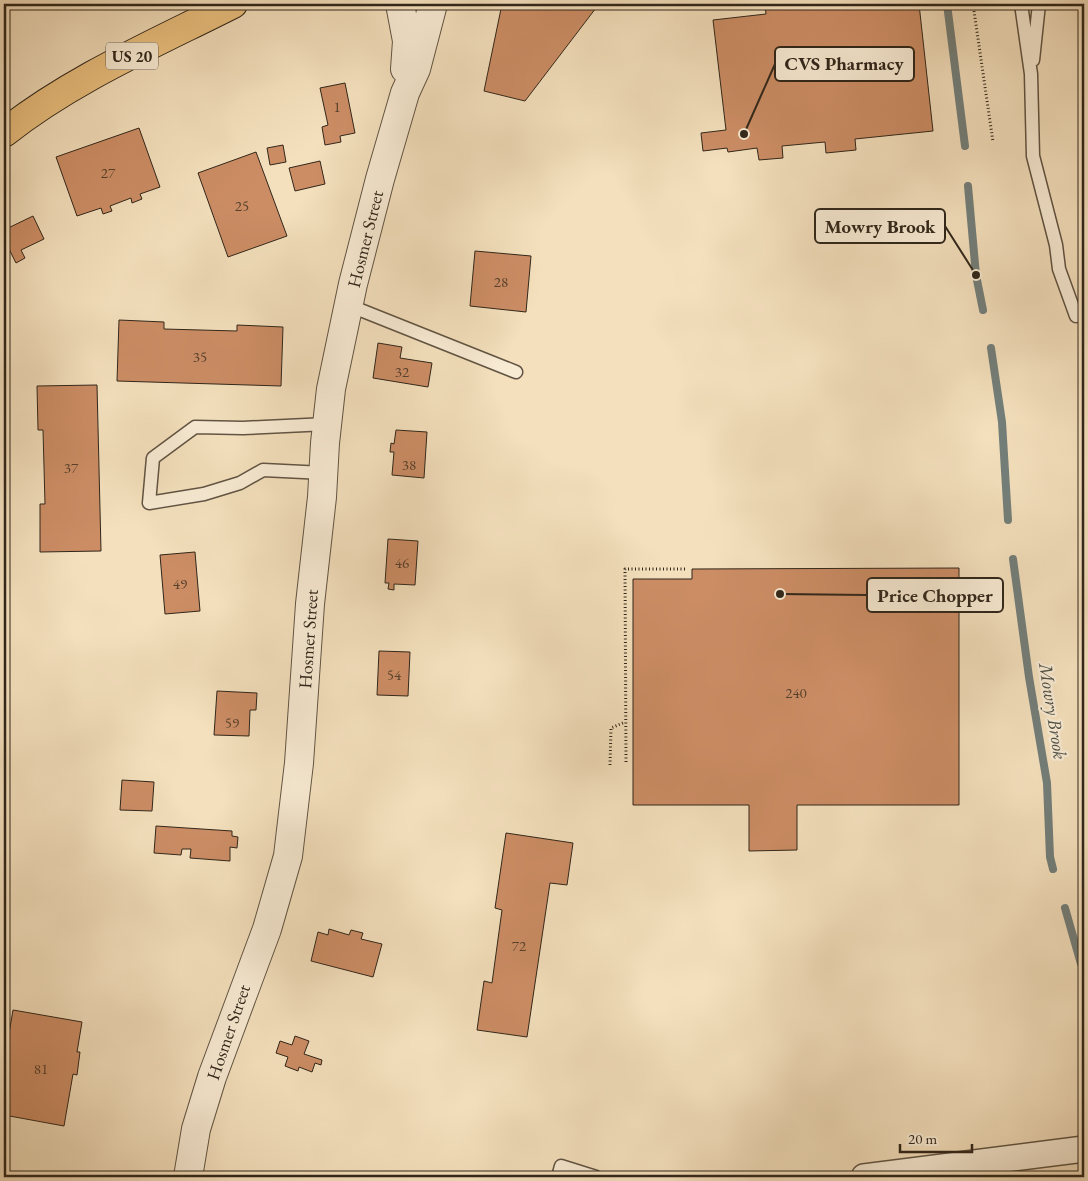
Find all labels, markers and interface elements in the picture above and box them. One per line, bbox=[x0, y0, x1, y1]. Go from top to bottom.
road number: US 20 bbox=[106, 42, 158, 70]
callout: CVS Pharmacy bbox=[775, 47, 914, 81]
text: CVS Pharmacy bbox=[784, 51, 904, 76]
house number: 1 bbox=[333, 97, 341, 116]
house number: 27 bbox=[101, 163, 116, 182]
street label: Hosmer Street bbox=[342, 188, 388, 290]
house number: 25 bbox=[235, 196, 249, 215]
callout: Mowry Brook bbox=[815, 209, 945, 243]
text: Mowry Brook bbox=[825, 214, 936, 239]
house number: 28 bbox=[494, 272, 508, 291]
house number: 35 bbox=[193, 347, 207, 366]
house number: 32 bbox=[395, 362, 410, 381]
house number: 38 bbox=[402, 455, 416, 474]
house number: 37 bbox=[64, 458, 79, 477]
house number: 46 bbox=[395, 553, 409, 572]
house number: 49 bbox=[173, 574, 187, 593]
callout: Price Chopper bbox=[867, 578, 1003, 612]
text: Price Chopper bbox=[877, 583, 993, 608]
street label: Hosmer Street bbox=[293, 588, 323, 689]
water label: Mowry Brook bbox=[1033, 660, 1073, 761]
house number: 54 bbox=[387, 665, 402, 684]
house number: 240 bbox=[785, 683, 807, 702]
house number: 59 bbox=[225, 713, 239, 732]
house number: 72 bbox=[512, 936, 527, 955]
street label: Hosmer Street bbox=[201, 981, 255, 1083]
house number: 81 bbox=[34, 1059, 48, 1078]
scale bar bbox=[900, 1121, 973, 1153]
text: 20 m bbox=[908, 1129, 937, 1148]

